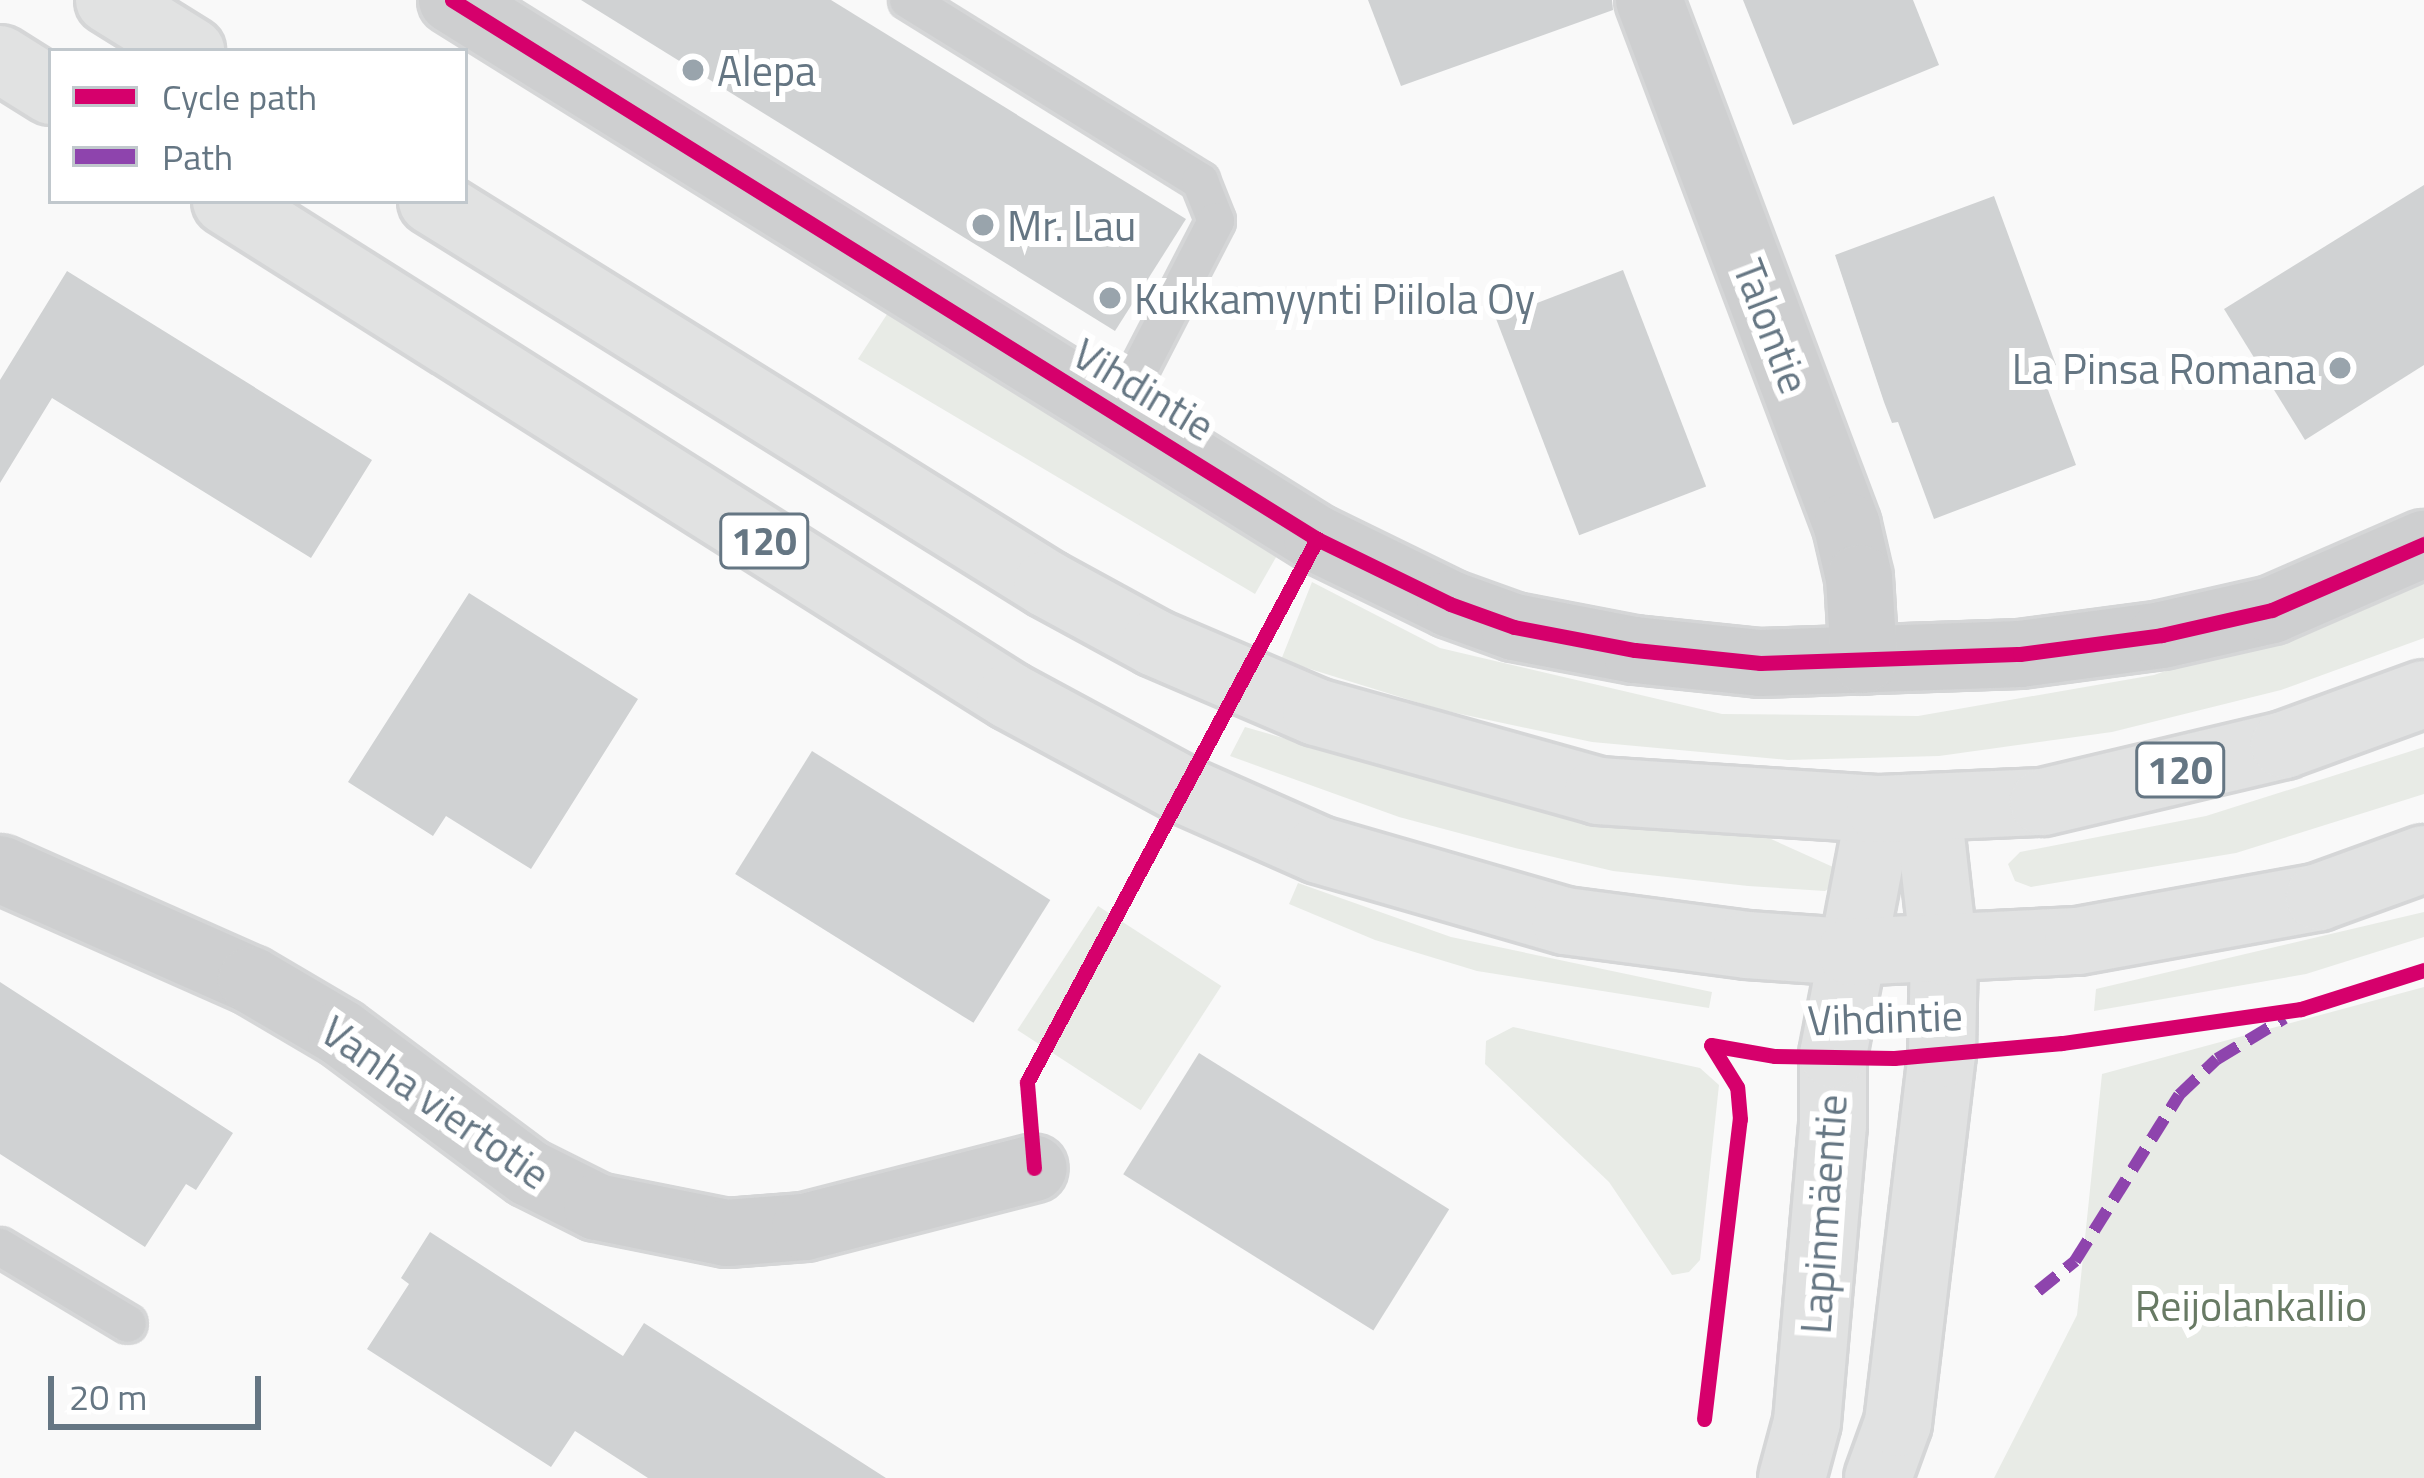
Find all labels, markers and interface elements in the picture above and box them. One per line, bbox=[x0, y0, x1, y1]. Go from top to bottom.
place label: Alepa bbox=[717, 45, 816, 95]
legend bbox=[48, 48, 468, 204]
marker: Alepa bbox=[680, 57, 706, 83]
text: Cycle path bbox=[162, 69, 317, 124]
text: Path bbox=[162, 129, 233, 184]
place label: Mr. Lau bbox=[1007, 200, 1136, 250]
marker: Mr. Lau bbox=[970, 212, 996, 238]
street label: Talontie bbox=[1724, 252, 1820, 400]
place label: Kukkamyynti Piilola Oy bbox=[1134, 273, 1535, 323]
marker: Kukkamyynti Piilola Oy bbox=[1097, 285, 1123, 311]
street label: Vihdintie bbox=[1065, 327, 1223, 451]
place label: La Pinsa Romana bbox=[2012, 343, 2316, 393]
marker: La Pinsa Romana bbox=[2327, 355, 2353, 381]
road number: 120 bbox=[719, 508, 809, 574]
road number: 120 bbox=[2135, 737, 2225, 803]
street label: Vihdintie bbox=[1807, 989, 1963, 1045]
street label: Vanha viertotie bbox=[312, 1005, 560, 1199]
street label: Lapinmäentie bbox=[1789, 1093, 1857, 1335]
park label: Reijolankallio bbox=[2135, 1280, 2367, 1330]
scale bar bbox=[54, 1352, 267, 1426]
text: 20 m bbox=[69, 1369, 147, 1424]

